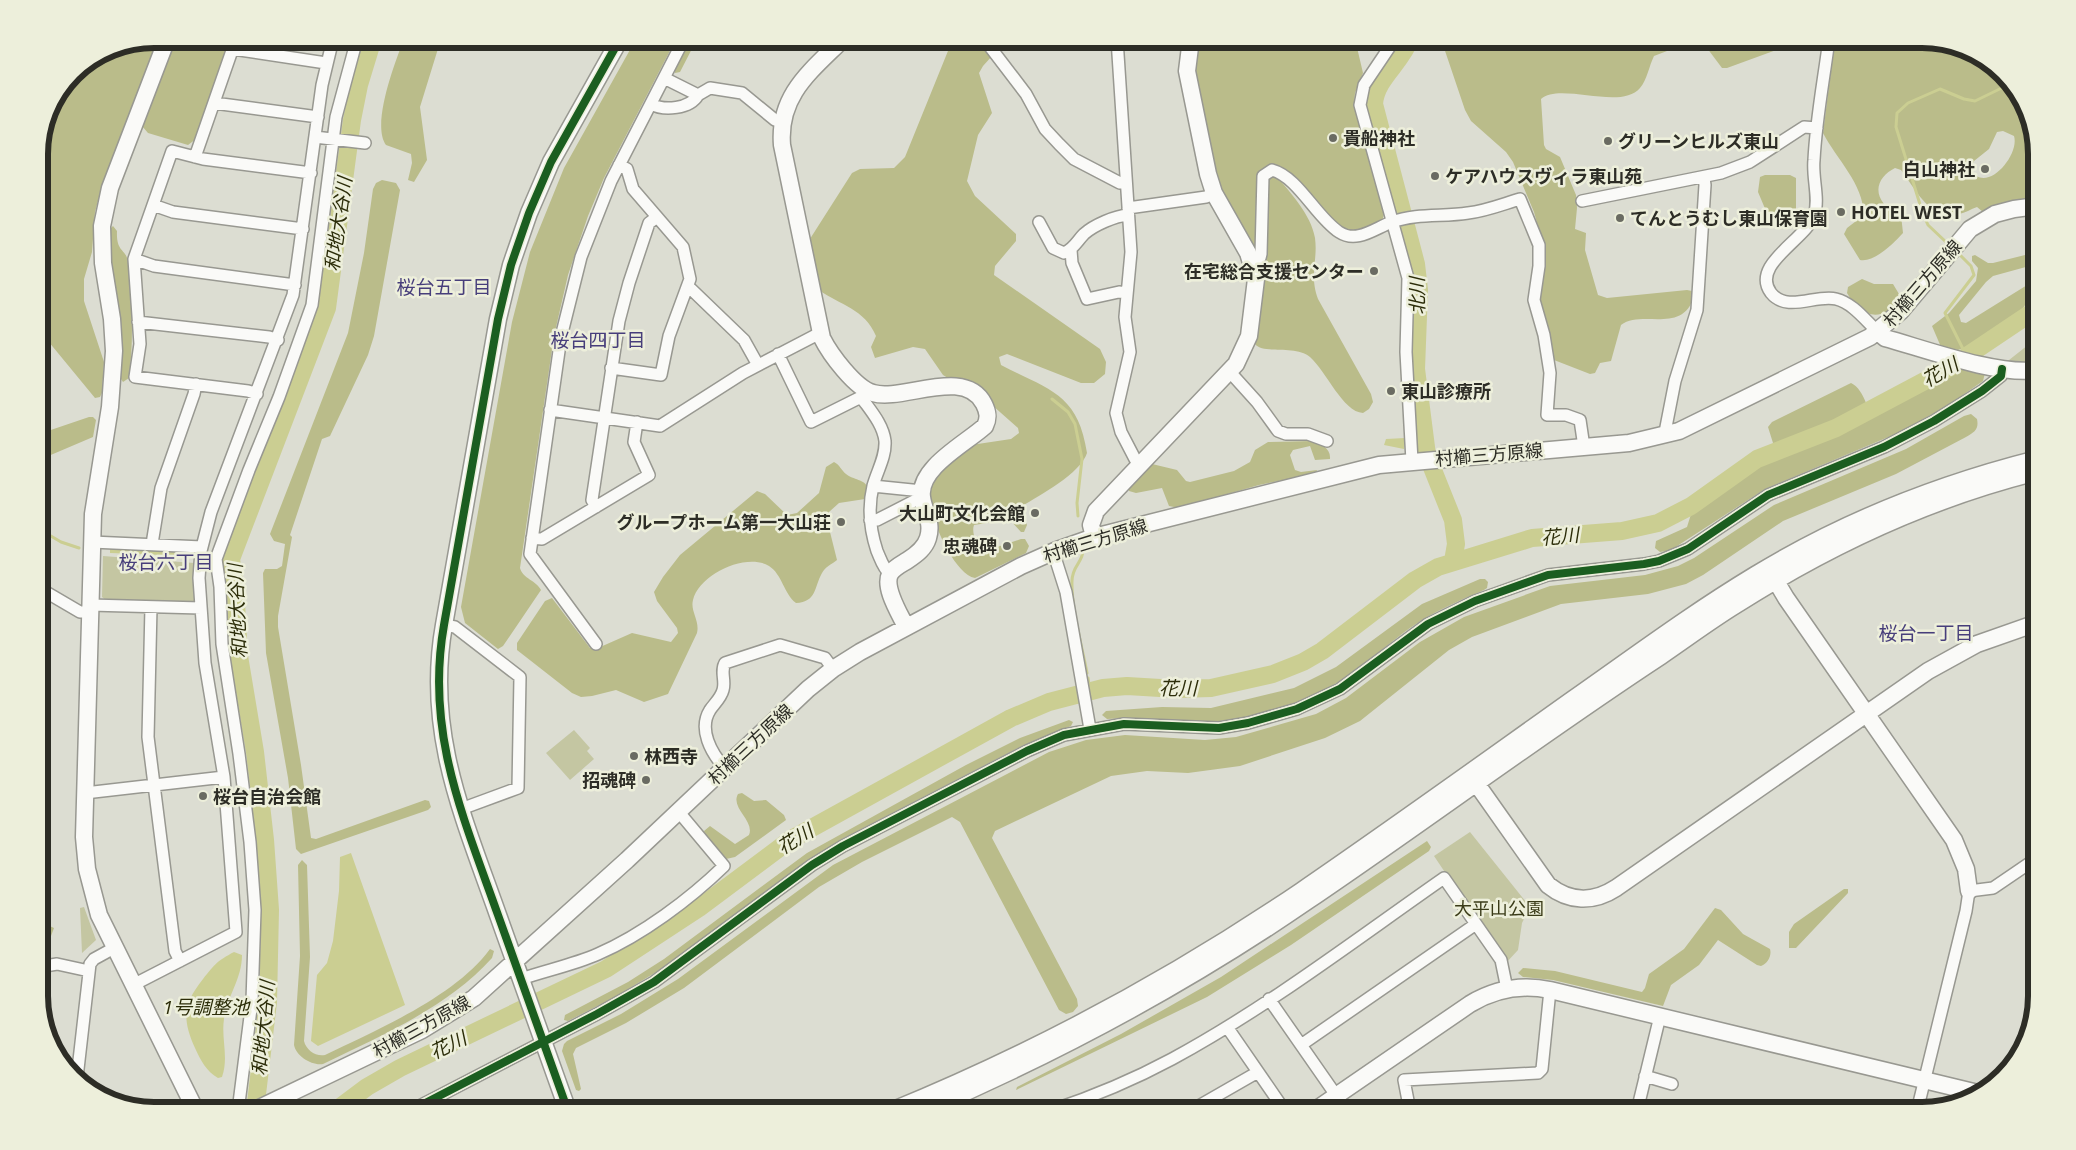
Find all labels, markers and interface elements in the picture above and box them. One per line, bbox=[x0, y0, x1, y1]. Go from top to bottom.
place label: 貴船神社 bbox=[1343, 126, 1415, 150]
place label: グリーンヒルズ東山 bbox=[1618, 129, 1779, 153]
marker: 貴船神社 bbox=[1327, 132, 1339, 144]
marker: グリーンヒルズ東山 bbox=[1602, 135, 1614, 147]
place label: 白山神社 bbox=[1903, 157, 1975, 181]
marker: 白山神社 bbox=[1979, 163, 1991, 175]
place label: ケアハウスヴィラ東山苑 bbox=[1445, 164, 1642, 188]
marker: ケアハウスヴィラ東山苑 bbox=[1429, 170, 1441, 182]
water label: 和地大谷川 bbox=[319, 173, 358, 273]
place label: HOTEL WEST bbox=[1851, 200, 1963, 224]
place label: てんとうむし東山保育園 bbox=[1630, 206, 1828, 230]
marker: HOTEL WEST bbox=[1835, 206, 1847, 218]
marker: てんとうむし東山保育園 bbox=[1614, 212, 1626, 224]
street label: 村櫛三方原線 bbox=[1878, 234, 1966, 332]
place label: 在宅総合支援センター bbox=[1184, 259, 1364, 283]
marker: 在宅総合支援センター bbox=[1368, 265, 1380, 277]
district label: 桜台五丁目 bbox=[396, 274, 492, 300]
water label: 北川 bbox=[1404, 275, 1430, 315]
district label: 桜台四丁目 bbox=[550, 327, 646, 353]
water label: 花川 bbox=[1917, 350, 1965, 393]
place label: 東山診療所 bbox=[1401, 379, 1491, 403]
marker: 東山診療所 bbox=[1385, 385, 1397, 397]
street label: 村櫛三方原線 bbox=[1434, 437, 1544, 471]
place label: 大山町文化会館 bbox=[899, 501, 1025, 525]
marker: 大山町文化会館 bbox=[1029, 507, 1041, 519]
place label: グループホーム第一大山荘 bbox=[617, 510, 831, 534]
street label: 村櫛三方原線 bbox=[1040, 513, 1150, 567]
marker: グループホーム第一大山荘 bbox=[835, 516, 847, 528]
water label: 花川 bbox=[1540, 521, 1582, 551]
place label: 忠魂碑 bbox=[943, 534, 997, 558]
marker: 忠魂碑 bbox=[1001, 540, 1013, 552]
district label: 桜台六丁目 bbox=[118, 549, 214, 575]
water label: 和地大谷川 bbox=[221, 561, 252, 659]
district label: 桜台一丁目 bbox=[1878, 620, 1974, 646]
water label: 花川 bbox=[1159, 675, 1199, 701]
street label: 村櫛三方原線 bbox=[702, 698, 798, 790]
place label: 林西寺 bbox=[644, 744, 698, 768]
marker: 林西寺 bbox=[628, 750, 640, 762]
place label: 招魂碑 bbox=[582, 768, 636, 792]
marker: 招魂碑 bbox=[640, 774, 652, 786]
place label: 桜台自治会館 bbox=[213, 784, 321, 808]
marker: 桜台自治会館 bbox=[197, 790, 209, 802]
water label: 花川 bbox=[772, 817, 820, 860]
park label: 大平山公園 bbox=[1454, 896, 1544, 920]
water label: 和地大谷川 bbox=[246, 978, 280, 1076]
street label: 村櫛三方原線 bbox=[368, 989, 474, 1063]
water label: 1号調整池 bbox=[163, 994, 251, 1020]
water label: 花川 bbox=[425, 1024, 473, 1065]

